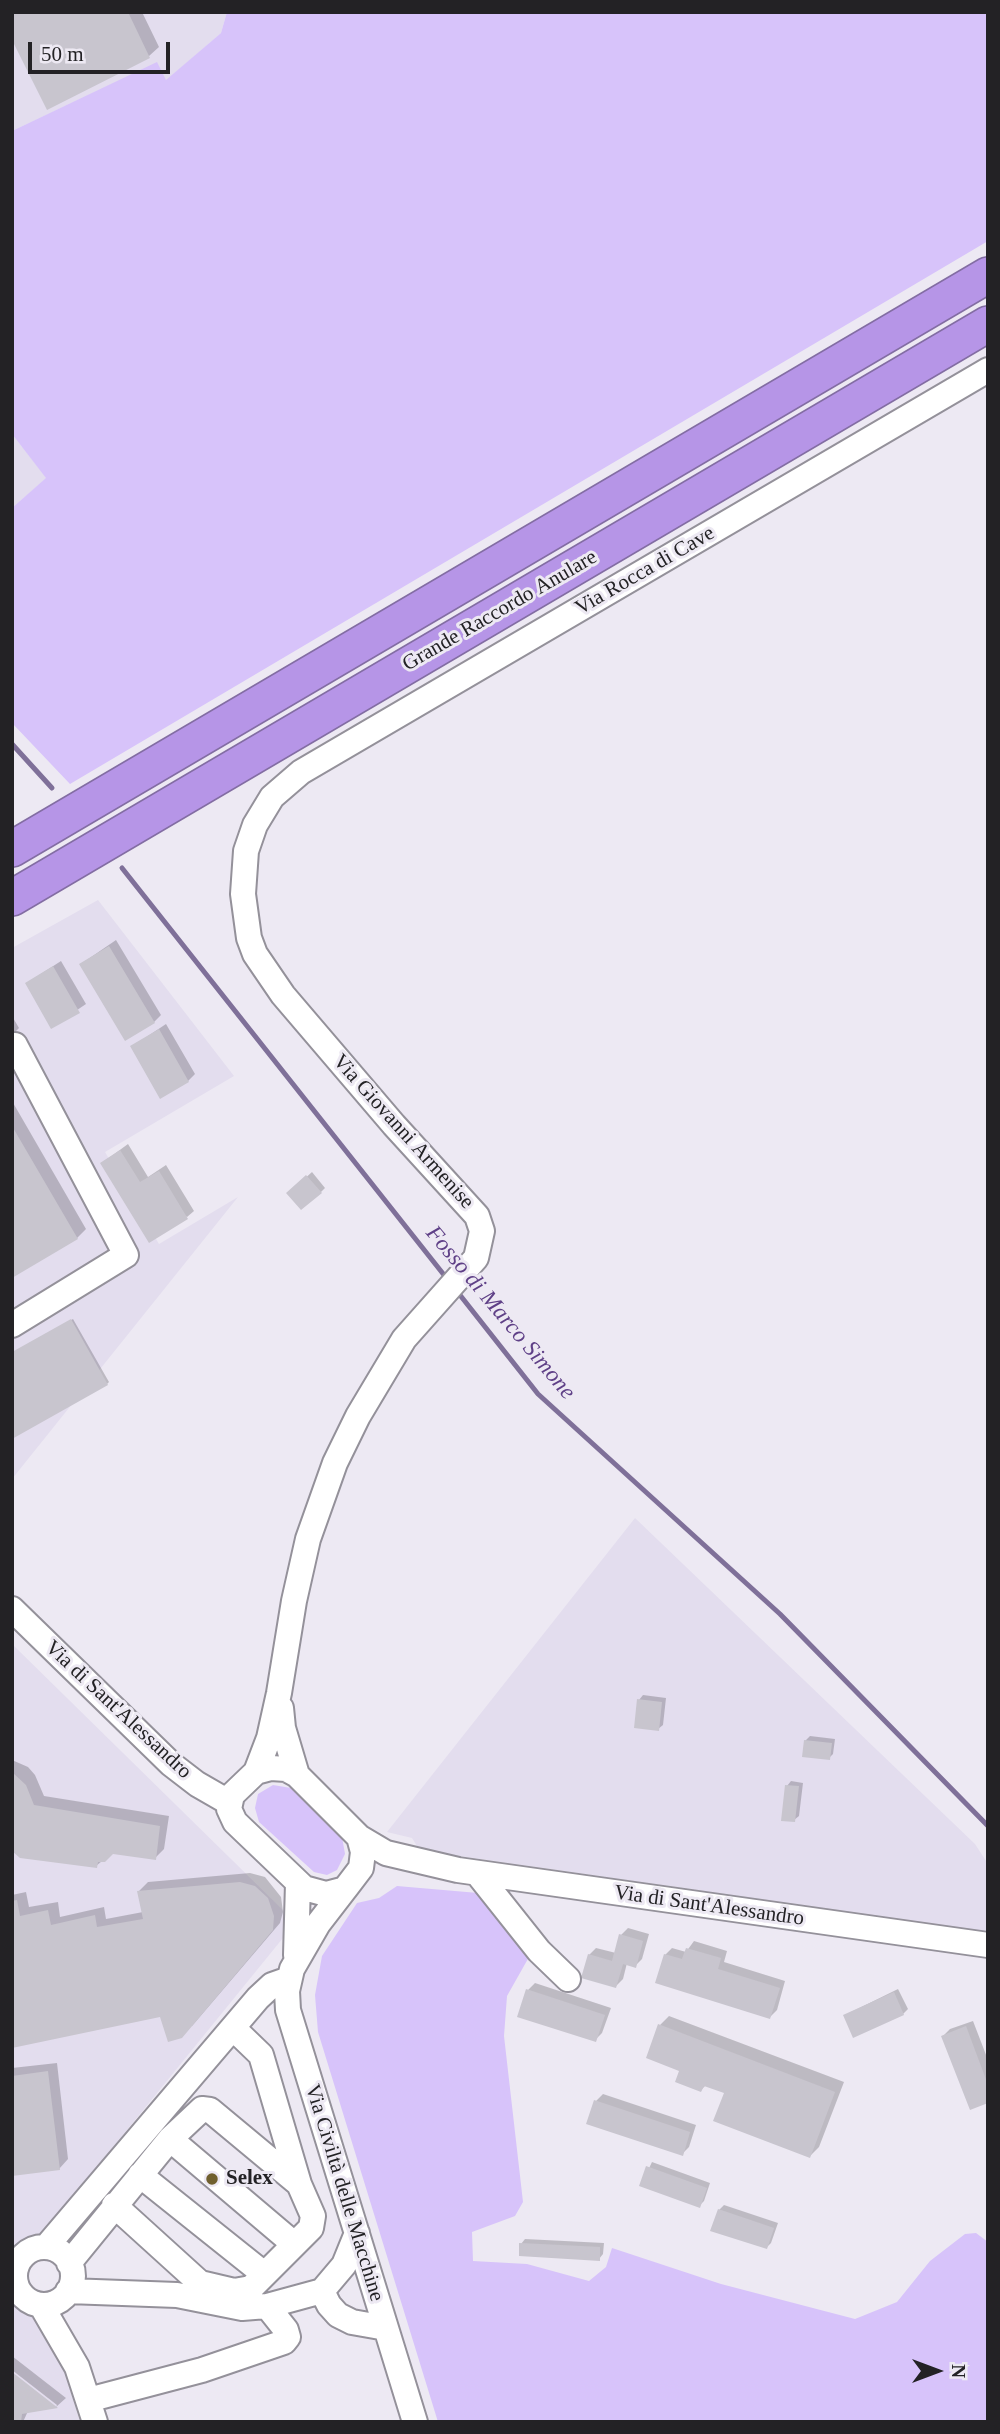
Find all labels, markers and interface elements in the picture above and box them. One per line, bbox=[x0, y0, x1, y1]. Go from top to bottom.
scale bar bbox=[32, 28, 173, 72]
text: 50 m bbox=[41, 42, 84, 66]
street label: Via Rocca di Cave bbox=[571, 521, 719, 621]
street label: Grande Raccordo Anulare bbox=[398, 545, 602, 677]
street label: Via Giovanni Armenise bbox=[327, 1049, 479, 1215]
water label: Fosso di Marco Simone bbox=[419, 1221, 581, 1405]
street label: Via di Sant'Alessandro bbox=[39, 1635, 197, 1785]
street label: Via di Sant'Alessandro bbox=[612, 1880, 806, 1932]
street label: Via Civiltà delle Macchine bbox=[299, 2081, 389, 2305]
place label: Selex bbox=[226, 2166, 273, 2192]
marker: Selex bbox=[204, 2171, 220, 2187]
north arrow bbox=[902, 2336, 972, 2406]
text: N bbox=[948, 2364, 969, 2378]

